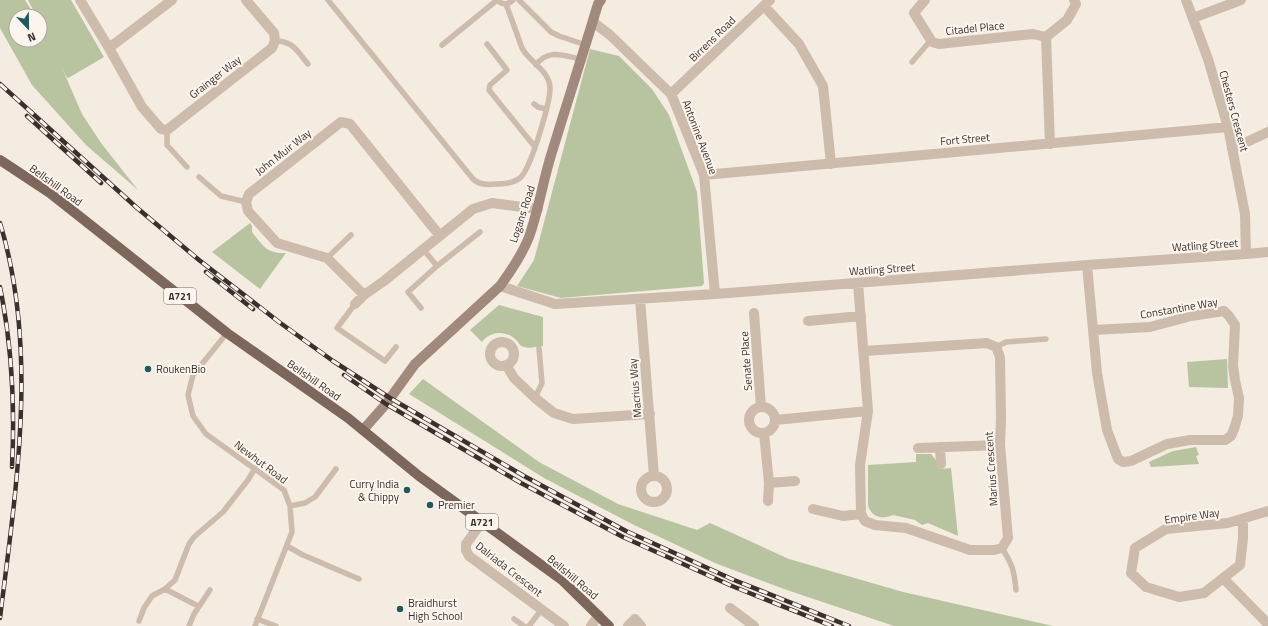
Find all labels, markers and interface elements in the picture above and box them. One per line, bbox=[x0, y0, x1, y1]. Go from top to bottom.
north arrow bbox=[8, 8, 48, 48]
street label: Birrens Road bbox=[685, 12, 739, 65]
street label: Citadel Place bbox=[945, 17, 1006, 39]
text: N bbox=[25, 28, 38, 46]
street label: Grainger Way bbox=[186, 51, 245, 102]
street label: Chesters Crescent bbox=[1215, 69, 1253, 154]
street label: Antonine Avenue bbox=[678, 97, 722, 177]
street label: John Muir Way bbox=[252, 125, 315, 179]
street label: Fort Street bbox=[939, 129, 991, 149]
street label: Bellshill Road bbox=[26, 160, 86, 210]
street label: Logans Road bbox=[505, 183, 539, 245]
street label: Watling Street bbox=[1171, 235, 1239, 255]
street label: Watling Street bbox=[848, 259, 916, 279]
road number: A721 bbox=[164, 288, 196, 304]
street label: Constantine Way bbox=[1139, 293, 1220, 323]
street label: Senate Place bbox=[736, 330, 756, 391]
street label: Bellshill Road bbox=[284, 356, 344, 404]
street label: Macrius Way bbox=[624, 357, 646, 418]
place label: RoukenBio bbox=[156, 361, 206, 377]
marker: RoukenBio bbox=[143, 364, 153, 374]
street label: Marius Crescent bbox=[980, 431, 1002, 507]
street label: Newhut Road bbox=[231, 437, 291, 487]
place label: Curry India & Chippy bbox=[350, 476, 400, 505]
marker: Curry India & Chippy bbox=[402, 485, 412, 495]
place label: Premier bbox=[438, 497, 475, 513]
marker: Premier bbox=[425, 500, 435, 510]
street label: Empire Way bbox=[1163, 504, 1221, 528]
road number: A721 bbox=[466, 514, 498, 530]
street label: Dalriada Crescent bbox=[472, 538, 546, 600]
street label: Bellshill Road bbox=[544, 551, 602, 603]
place label: Braidhurst High School bbox=[408, 595, 463, 624]
marker: Braidhurst High School bbox=[395, 604, 405, 614]

